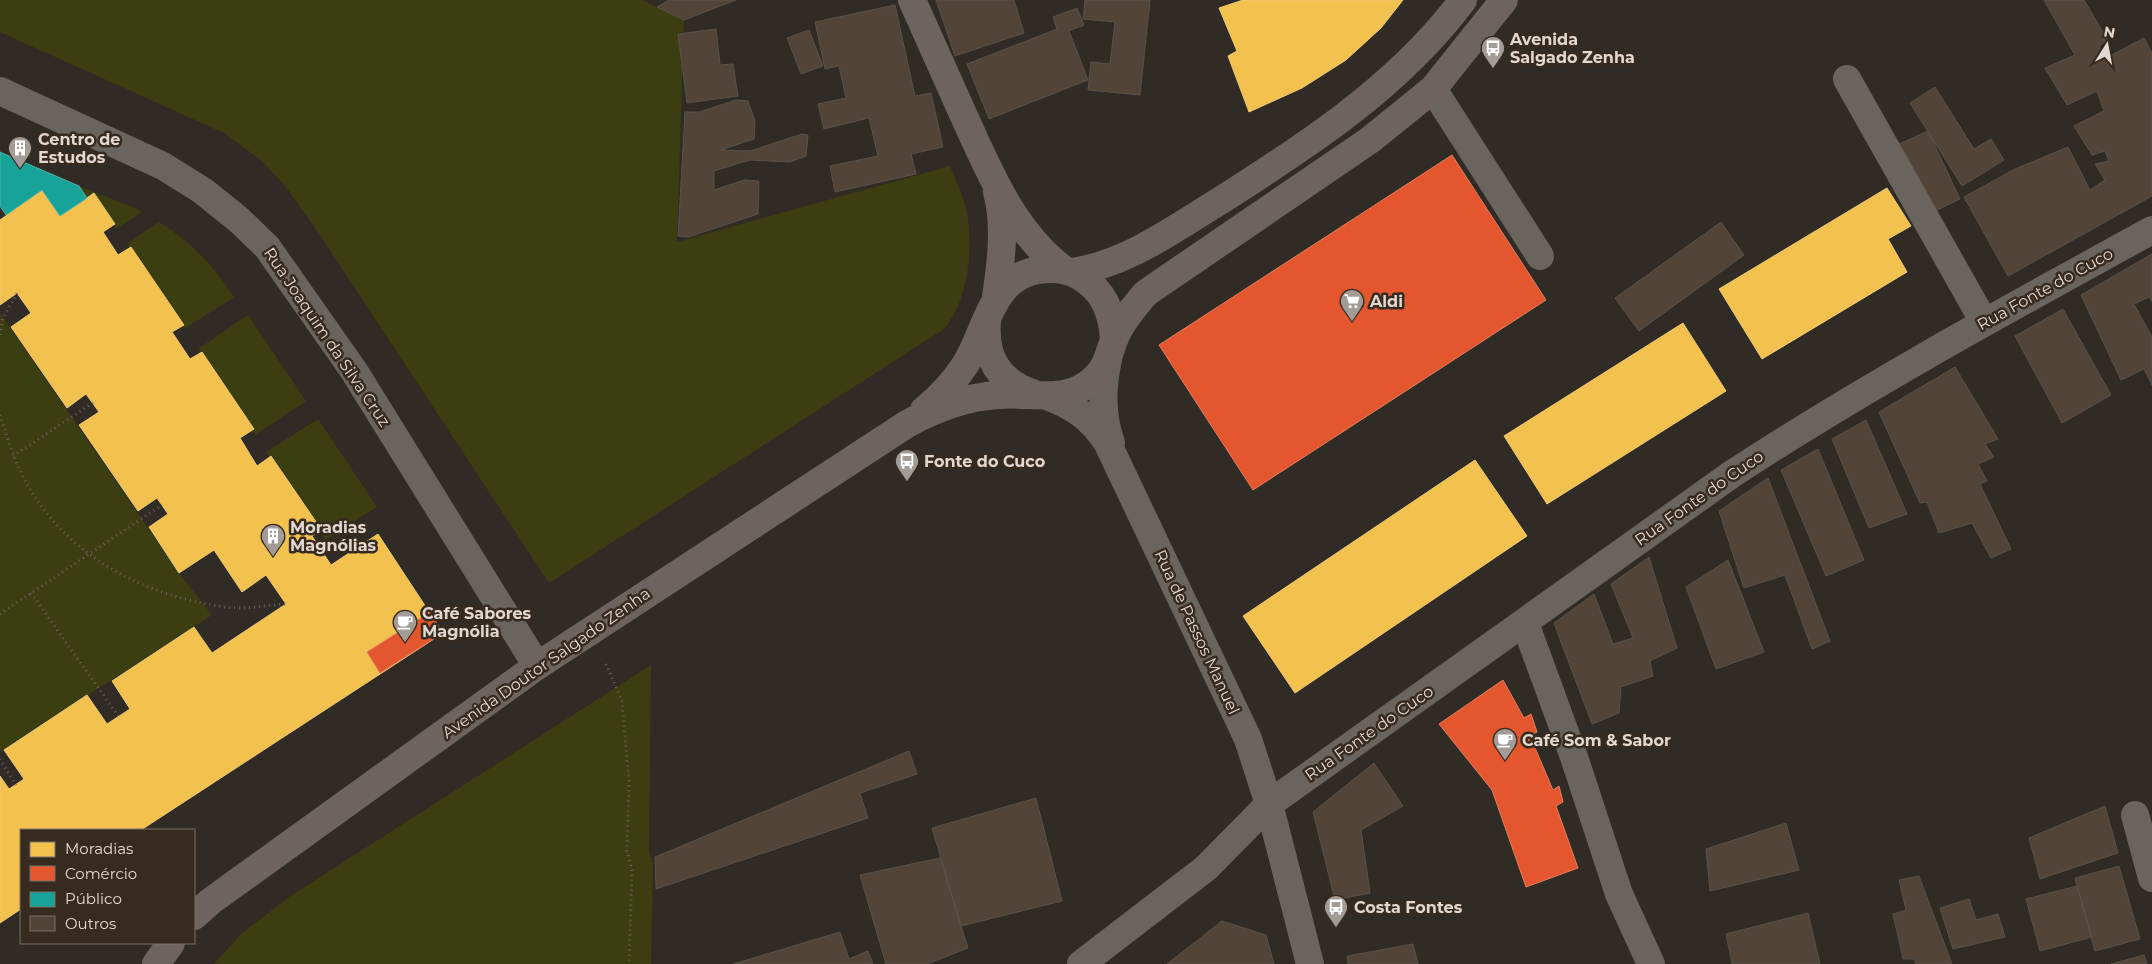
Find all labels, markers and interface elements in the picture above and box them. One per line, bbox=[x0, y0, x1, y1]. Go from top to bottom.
north arrow bbox=[2082, 20, 2132, 70]
text: N bbox=[2102, 22, 2117, 42]
place label: Avenida Salgado Zenha bbox=[1509, 30, 1635, 67]
bus stop icon: Avenida Salgado Zenha bbox=[1480, 35, 1506, 69]
place label: Centro de Estudos bbox=[38, 130, 120, 167]
building icon: Centro de Estudos bbox=[7, 135, 33, 169]
street label: Rua Joaquim da Silva Cruz bbox=[260, 244, 394, 430]
street label: Rua Fonte do Cuco bbox=[1974, 244, 2116, 334]
supermarket icon: Aldi bbox=[1339, 288, 1365, 322]
place label: Aldi bbox=[1369, 292, 1403, 311]
street label: Rua Fonte do Cuco bbox=[1631, 446, 1767, 550]
bus stop icon: Fonte do Cuco bbox=[894, 448, 920, 482]
place label: Fonte do Cuco bbox=[924, 452, 1045, 471]
place label: Moradias Magnólias bbox=[290, 518, 377, 555]
building icon: Moradias Magnólias bbox=[260, 523, 286, 557]
street label: Rua de Passos Manuel bbox=[1151, 547, 1243, 717]
street label: Avenida Doutor Salgado Zenha bbox=[438, 584, 654, 742]
place label: Café Sabores Magnólia bbox=[422, 604, 532, 641]
cafe icon: Café Sabores Magnólia bbox=[392, 609, 418, 643]
street label: Rua Fonte do Cuco bbox=[1301, 681, 1437, 785]
cafe icon: Café Som & Sabor bbox=[1492, 727, 1518, 761]
place label: Café Som & Sabor bbox=[1522, 731, 1671, 750]
legend bbox=[20, 829, 195, 944]
text: Moradias bbox=[65, 839, 133, 858]
text: Comércio bbox=[65, 864, 137, 883]
text: Público bbox=[65, 889, 122, 908]
bus stop icon: Costa Fontes bbox=[1323, 894, 1349, 928]
place label: Costa Fontes bbox=[1354, 898, 1463, 917]
text: Outros bbox=[65, 914, 116, 933]

